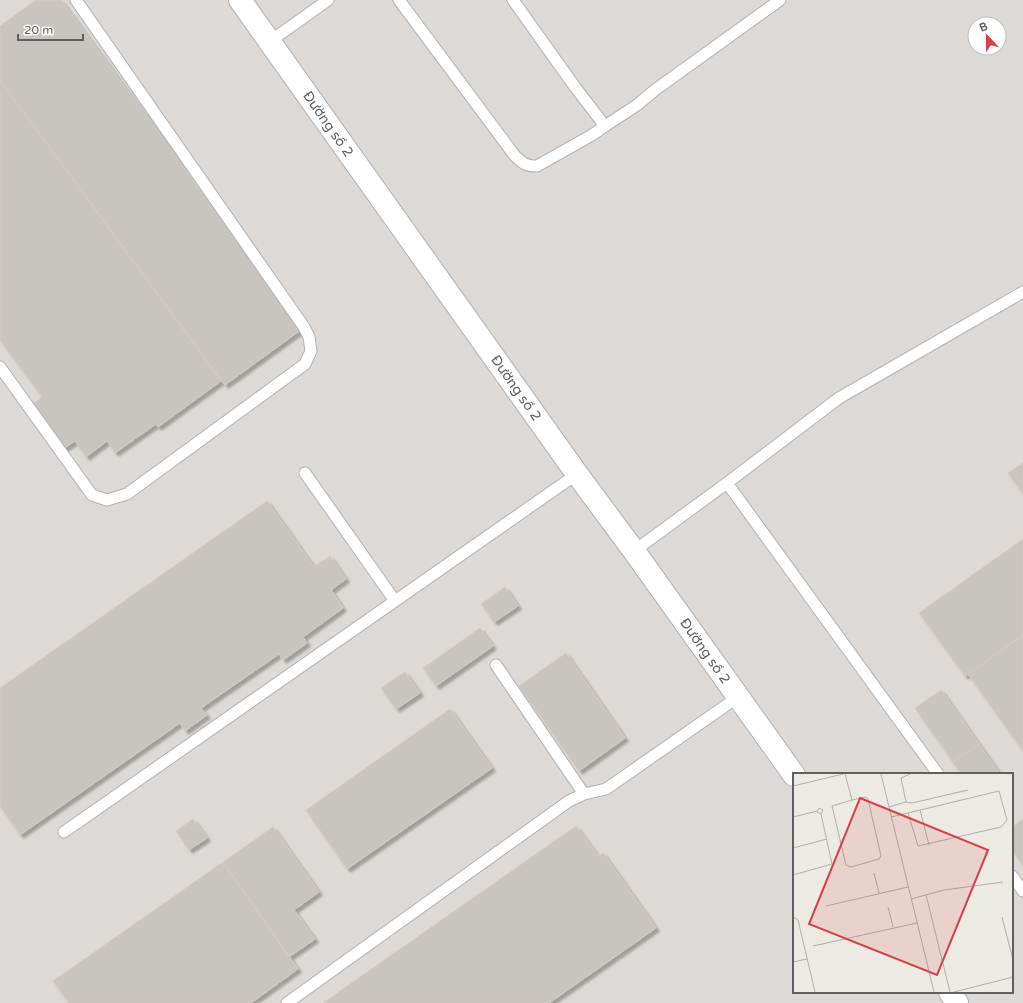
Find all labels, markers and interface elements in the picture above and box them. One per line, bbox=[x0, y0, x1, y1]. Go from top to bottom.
scale bar bbox=[18, 16, 83, 42]
north arrow bbox=[967, 16, 1007, 56]
text: B bbox=[977, 20, 990, 35]
text: 20 m bbox=[24, 23, 53, 37]
street label: Đường số 2 bbox=[299, 88, 357, 160]
street label: Đường số 2 bbox=[487, 352, 545, 424]
street label: Đường số 2 bbox=[676, 615, 734, 687]
inset map bbox=[793, 773, 1013, 993]

